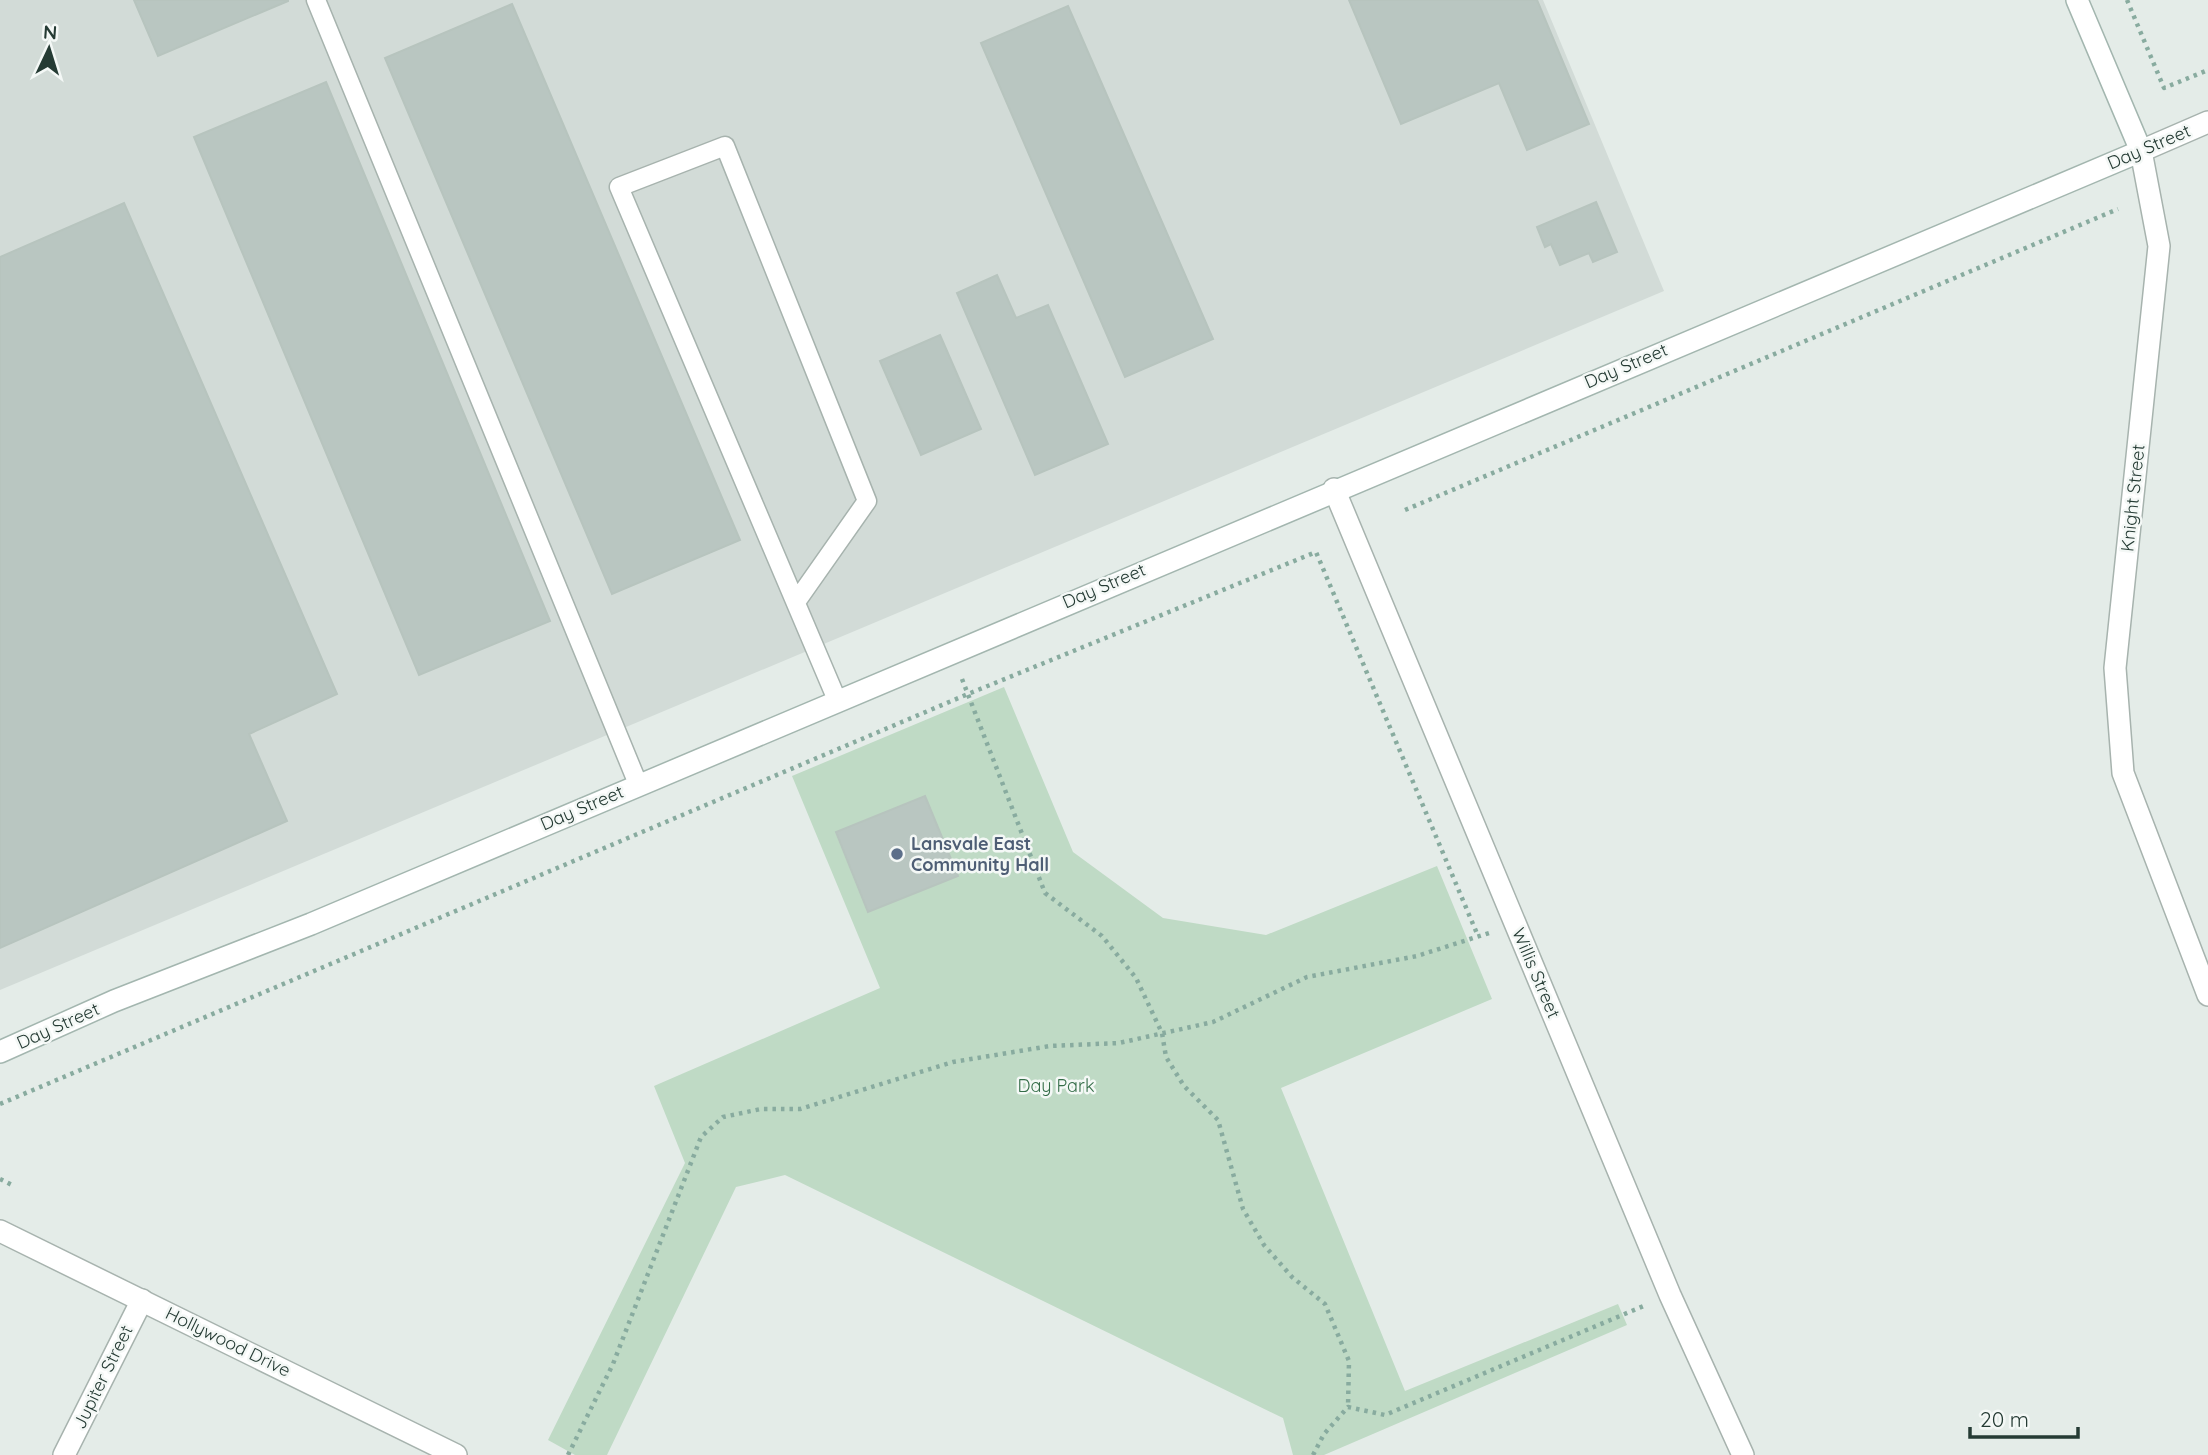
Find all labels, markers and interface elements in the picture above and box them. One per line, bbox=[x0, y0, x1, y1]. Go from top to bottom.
north arrow bbox=[14, 14, 84, 84]
text: N bbox=[42, 20, 58, 44]
street label: Day Street bbox=[2104, 119, 2194, 174]
street label: Day Street bbox=[1581, 338, 1671, 393]
street label: Knight Street bbox=[2115, 443, 2150, 553]
street label: Day Street bbox=[1059, 558, 1149, 613]
street label: Day Street bbox=[537, 780, 627, 835]
place label: Lansvale East Community Hall bbox=[911, 832, 1049, 876]
marker: Lansvale East Community Hall bbox=[889, 846, 905, 862]
street label: Willis Street bbox=[1507, 924, 1566, 1021]
street label: Day Street bbox=[13, 997, 103, 1054]
park label: Day Park bbox=[1017, 1074, 1095, 1097]
street label: Hollywood Drive bbox=[162, 1301, 295, 1382]
street label: Jupiter Street bbox=[68, 1321, 138, 1432]
scale bar bbox=[1970, 1396, 2078, 1440]
text: 20 m bbox=[1980, 1406, 2029, 1432]

